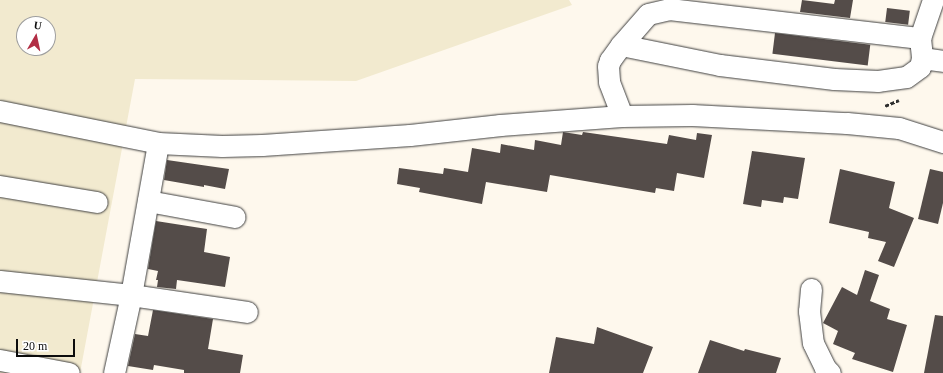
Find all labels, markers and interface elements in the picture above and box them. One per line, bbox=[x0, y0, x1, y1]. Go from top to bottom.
north arrow bbox=[16, 16, 56, 56]
text: U bbox=[33, 19, 43, 32]
scale bar bbox=[18, 331, 77, 357]
text: 20 m bbox=[23, 339, 47, 353]

